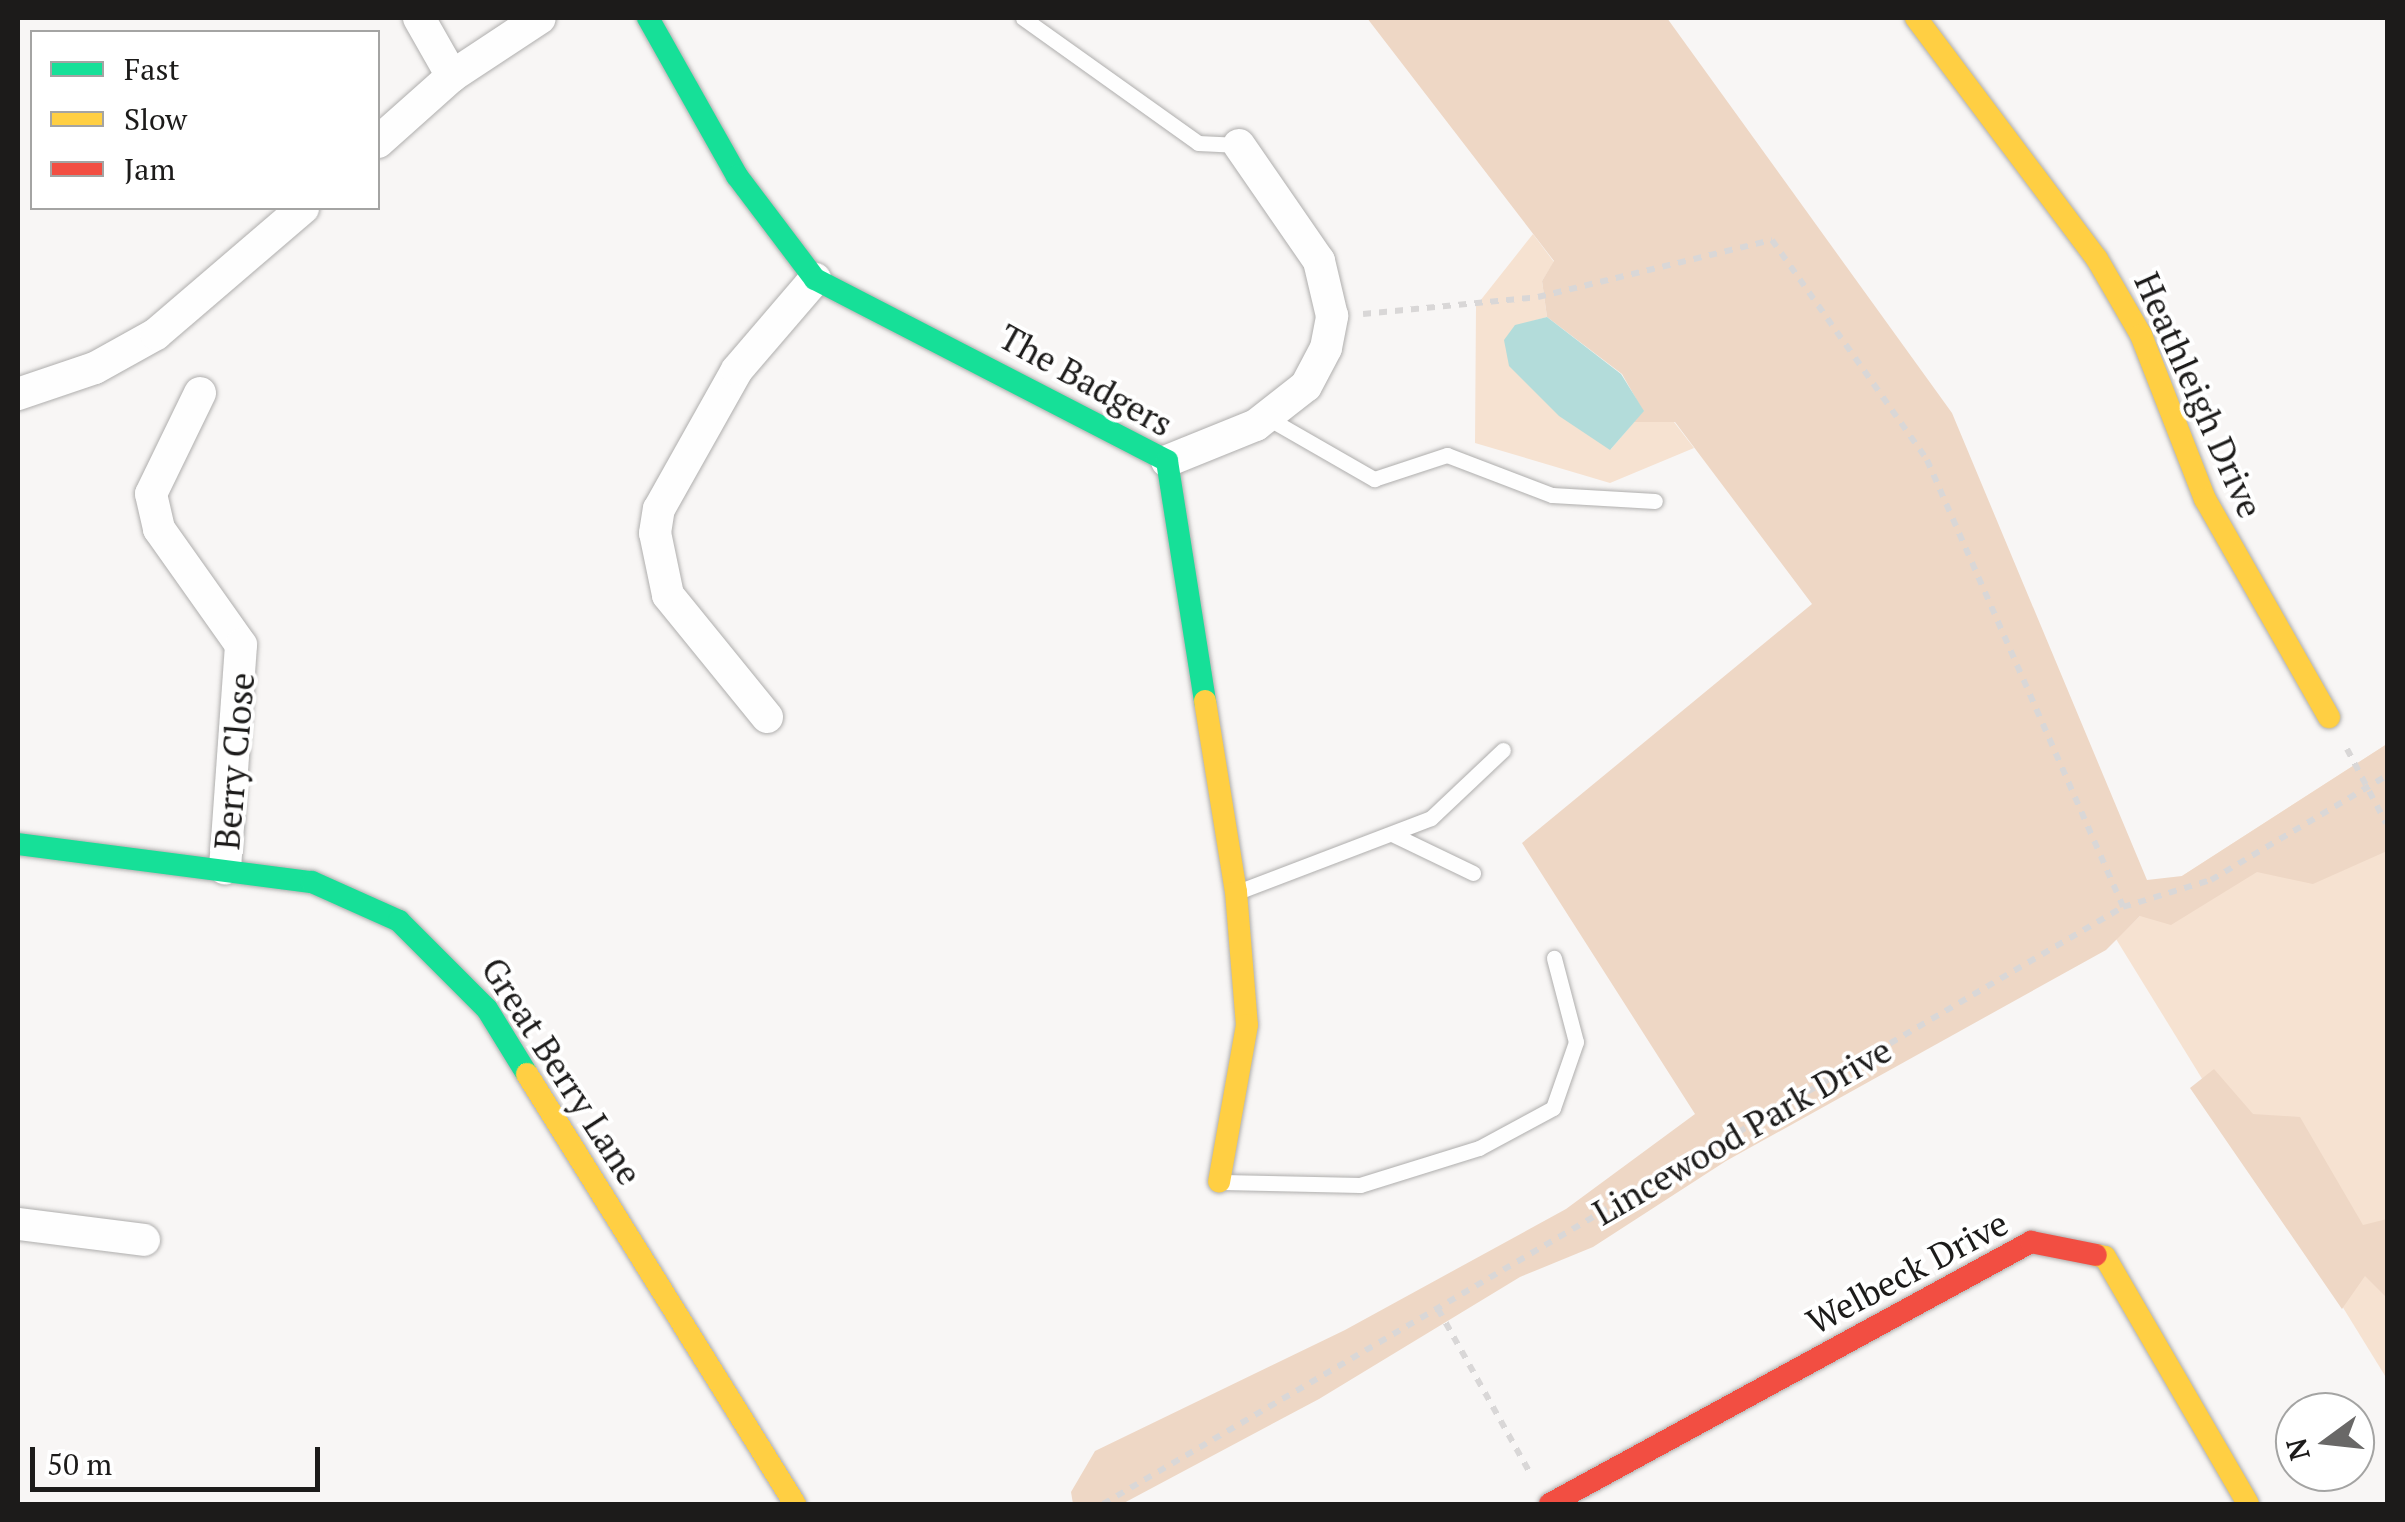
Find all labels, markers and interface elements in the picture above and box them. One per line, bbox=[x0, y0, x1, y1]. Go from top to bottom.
legend bbox=[30, 30, 380, 210]
text: Fast bbox=[124, 49, 180, 89]
text: Slow bbox=[124, 99, 187, 139]
text: Jam bbox=[124, 149, 175, 189]
street label: Heathleigh Drive bbox=[2126, 266, 2272, 524]
street label: The Badgers bbox=[992, 315, 1180, 445]
street label: Berry Close bbox=[205, 671, 263, 851]
street label: Great Berry Lane bbox=[473, 950, 651, 1192]
street label: Lincewood Park Drive bbox=[1585, 1028, 1899, 1234]
street label: Welbeck Drive bbox=[1799, 1201, 2015, 1343]
north arrow bbox=[2275, 1392, 2375, 1492]
scale bar bbox=[35, 1427, 325, 1489]
text: N bbox=[2277, 1434, 2318, 1464]
text: 50 m bbox=[47, 1444, 112, 1484]

